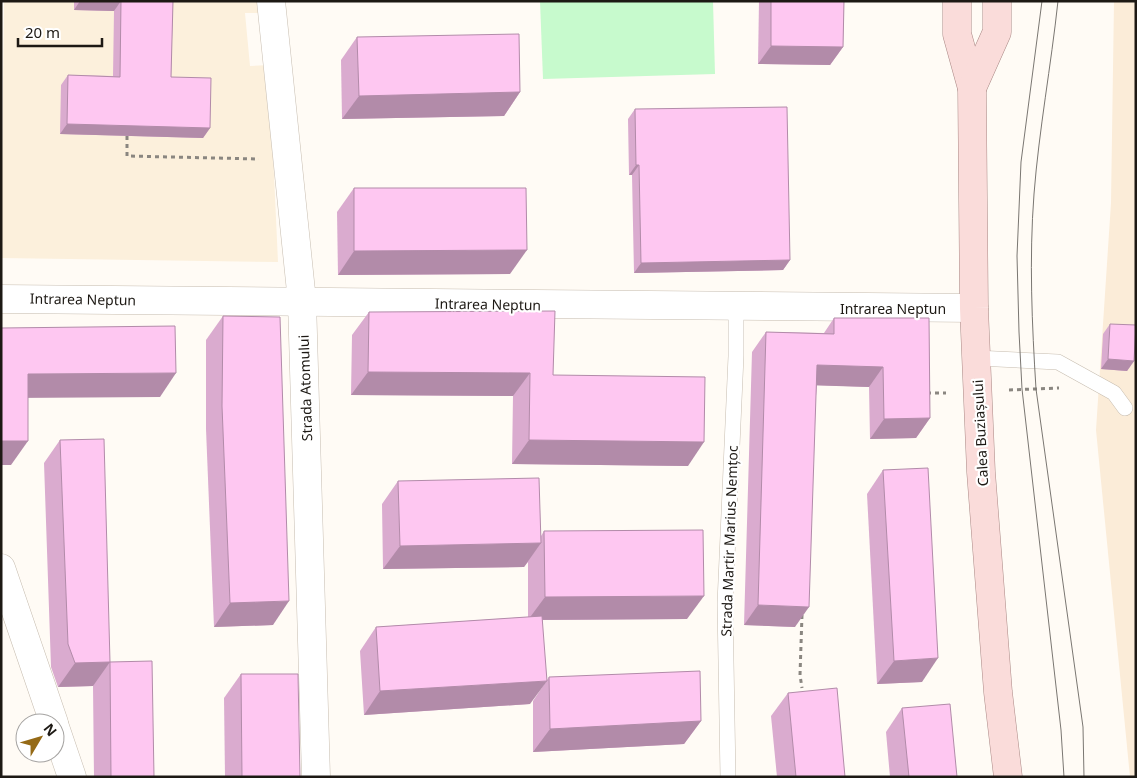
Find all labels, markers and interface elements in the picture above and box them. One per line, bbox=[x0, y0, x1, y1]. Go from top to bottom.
scale bar bbox=[18, 15, 101, 47]
text: 20 m bbox=[25, 22, 60, 42]
street label: Intrarea Neptun bbox=[30, 289, 136, 309]
street label: Intrarea Neptun bbox=[435, 294, 541, 314]
street label: Intrarea Neptun bbox=[840, 299, 946, 318]
street label: Strada Atomului bbox=[294, 335, 316, 441]
street label: Calea Buziașului bbox=[968, 379, 992, 487]
street label: Strada Martir Marius Nemțoc bbox=[716, 445, 742, 637]
north arrow bbox=[15, 713, 65, 763]
text: N bbox=[40, 719, 62, 740]

